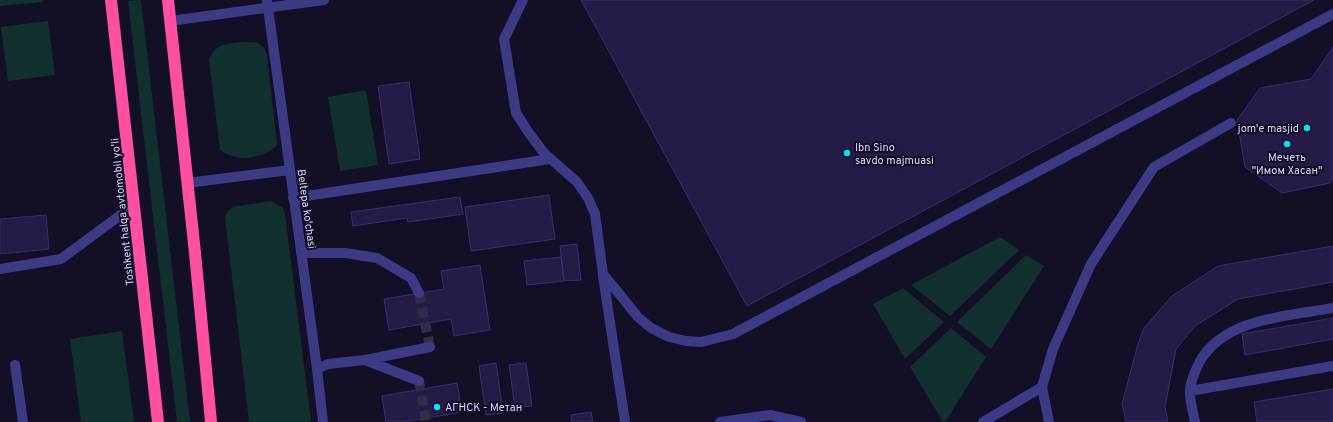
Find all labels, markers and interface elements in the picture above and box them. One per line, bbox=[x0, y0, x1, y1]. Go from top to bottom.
place label: jom'e masjid bbox=[1237, 122, 1299, 136]
marker: jom'e masjid bbox=[1302, 123, 1312, 133]
street label: Toshkent halqa avtomobil yo'li bbox=[108, 137, 138, 286]
marker: Мечеть "Имом Хасан" bbox=[1282, 139, 1292, 149]
place label: Ibn Sino savdo majmuasi bbox=[855, 141, 934, 168]
marker: Ibn Sino savdo majmuasi bbox=[842, 148, 852, 158]
place label: Мечеть "Имом Хасан" bbox=[1252, 151, 1322, 178]
street label: Beltepa ko'chasi bbox=[293, 168, 319, 250]
place label: АГНСК - Метан bbox=[445, 401, 522, 415]
marker: АГНСК - Метан bbox=[432, 402, 442, 412]

